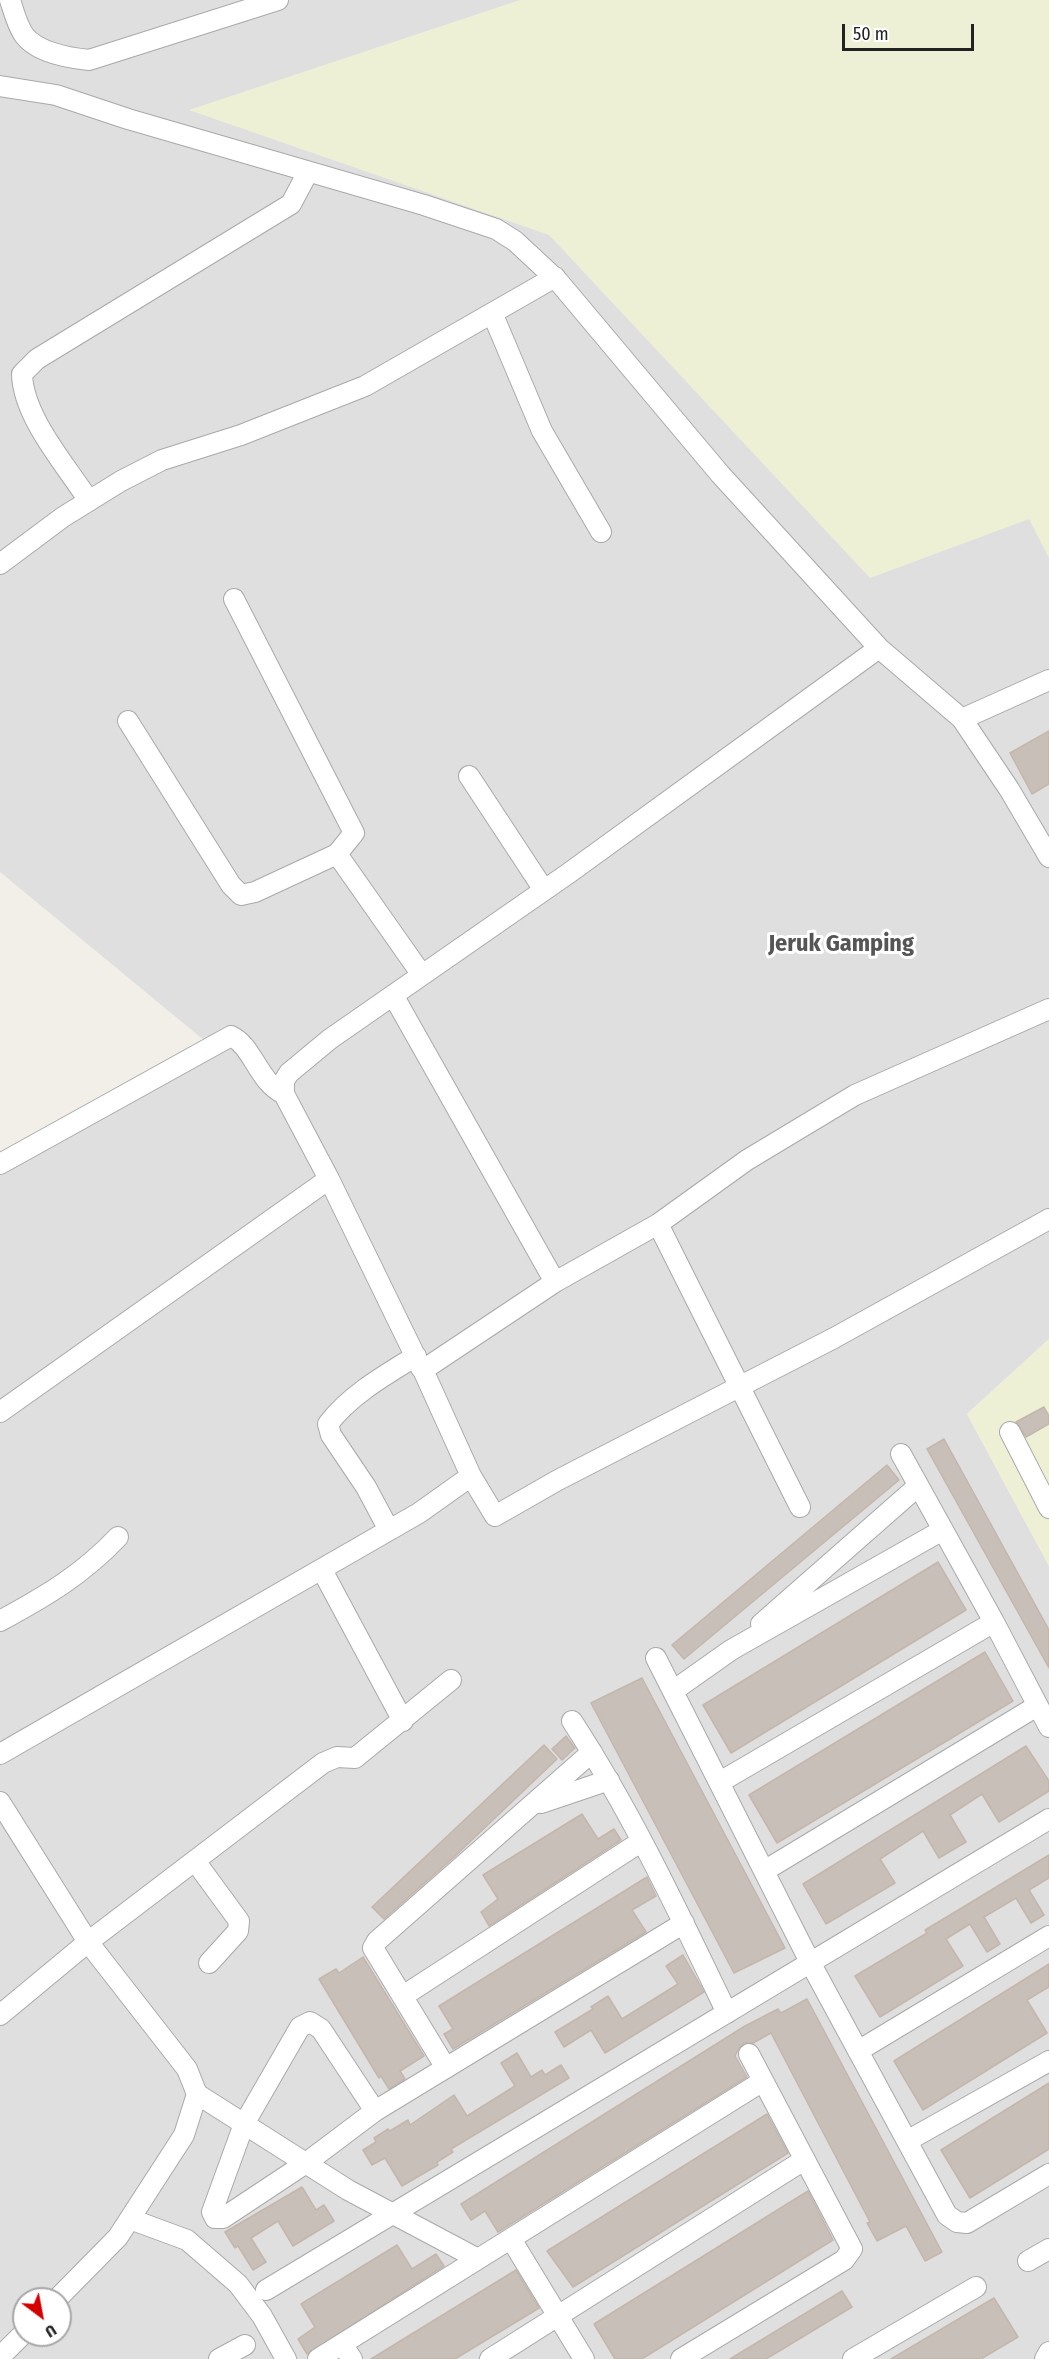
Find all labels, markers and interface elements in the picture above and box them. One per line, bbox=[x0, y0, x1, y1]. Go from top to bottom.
scale bar bbox=[845, 12, 977, 50]
text: 50 m bbox=[853, 23, 889, 45]
district label: Jeruk Gamping bbox=[768, 930, 914, 958]
north arrow bbox=[12, 2287, 72, 2347]
text: U bbox=[42, 2320, 60, 2342]

